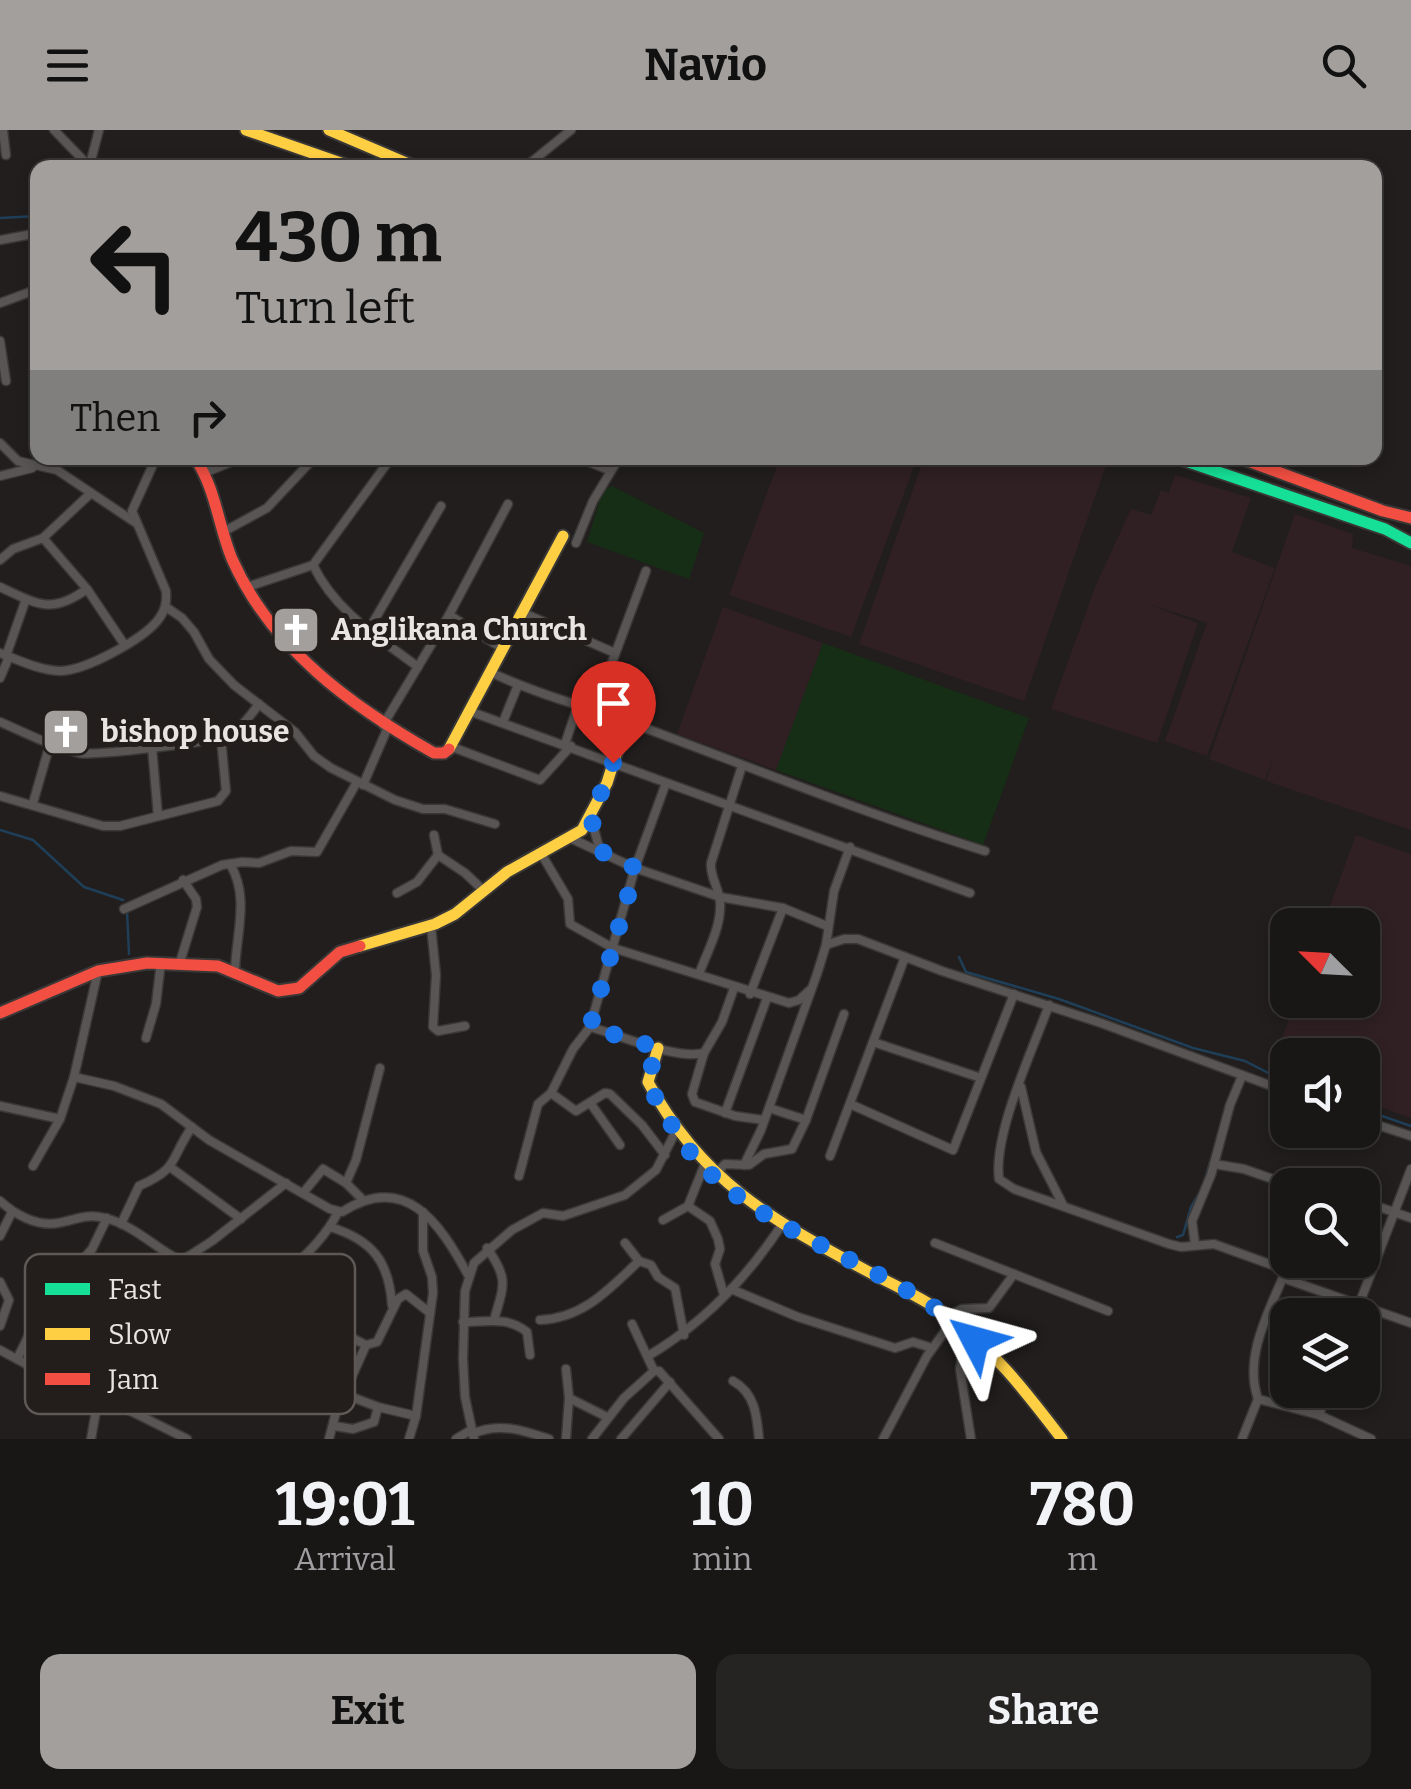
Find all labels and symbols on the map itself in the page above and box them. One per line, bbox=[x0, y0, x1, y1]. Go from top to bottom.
church icon: Anglikana Church bbox=[270, 604, 322, 656]
place label: Anglikana Church bbox=[331, 612, 587, 648]
pin bbox=[571, 661, 656, 764]
church icon: bishop house bbox=[40, 706, 92, 758]
place label: bishop house bbox=[101, 714, 289, 750]
north arrow bbox=[1270, 908, 1380, 1018]
legend bbox=[25, 1254, 355, 1414]
text: Fast bbox=[108, 1273, 162, 1306]
position arrow bbox=[923, 1288, 1027, 1392]
text: Slow bbox=[108, 1318, 171, 1351]
text: Jam bbox=[107, 1363, 159, 1396]

